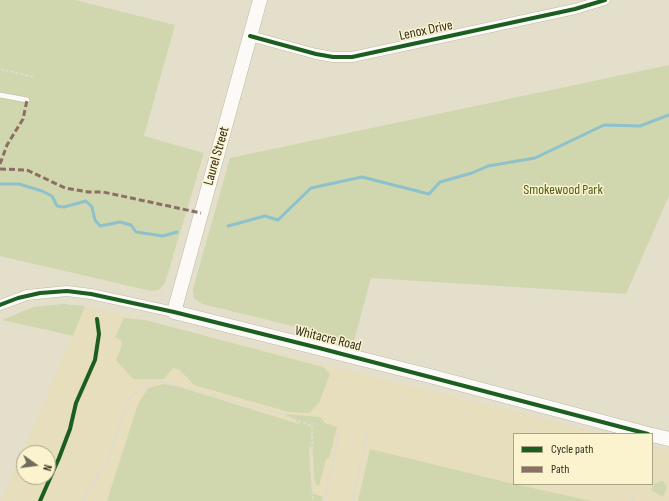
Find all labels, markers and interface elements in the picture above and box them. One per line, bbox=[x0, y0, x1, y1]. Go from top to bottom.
street label: Lenox Drive bbox=[398, 17, 454, 45]
street label: Laurel Street bbox=[201, 125, 233, 187]
park label: Smokewood Park bbox=[523, 182, 603, 198]
street label: Whitacre Road bbox=[293, 323, 363, 355]
legend bbox=[513, 433, 653, 485]
text: Cycle path bbox=[551, 442, 593, 457]
north arrow bbox=[16, 445, 56, 485]
text: Path bbox=[551, 462, 569, 477]
text: N bbox=[40, 463, 54, 472]

